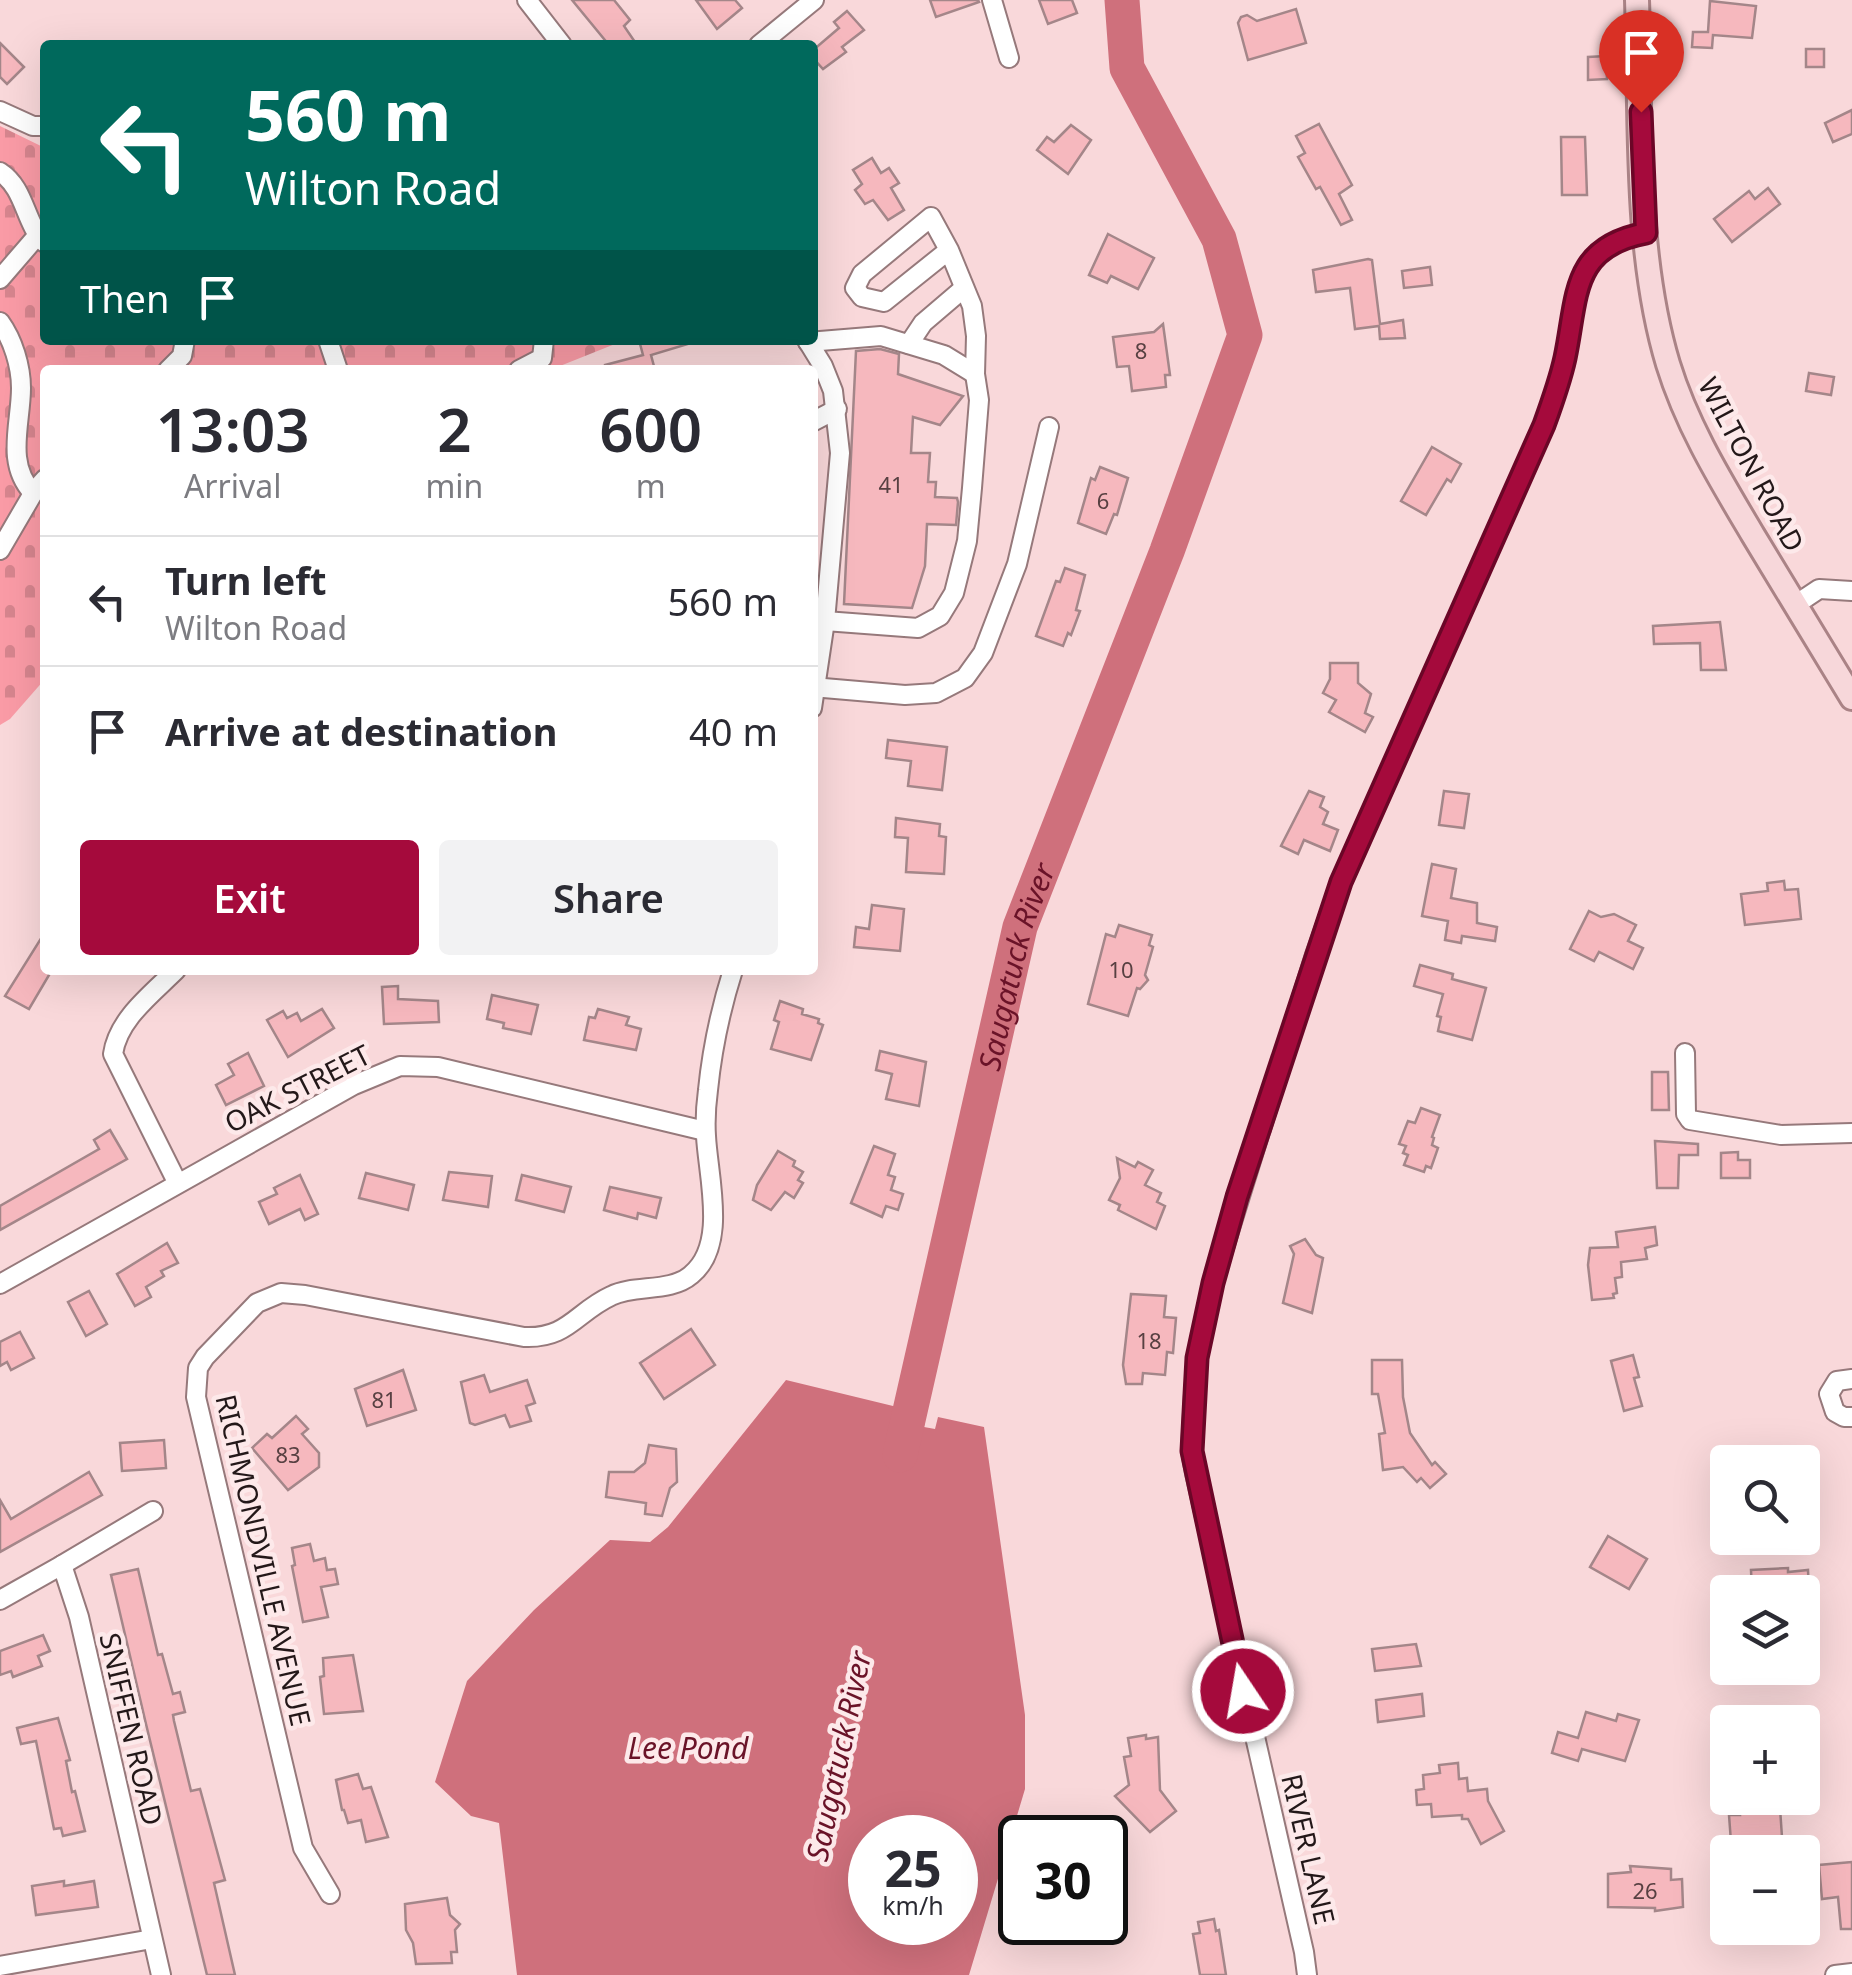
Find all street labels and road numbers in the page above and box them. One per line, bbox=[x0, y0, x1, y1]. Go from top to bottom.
street label: WILTON ROAD bbox=[1690, 370, 1814, 558]
street label: OAK STREET bbox=[218, 1035, 377, 1141]
street label: RICHMONDVILLE AVENUE bbox=[207, 1391, 321, 1729]
street label: SNIFFEN ROAD bbox=[91, 1629, 173, 1829]
street label: RIVER LANE bbox=[1273, 1770, 1345, 1928]

